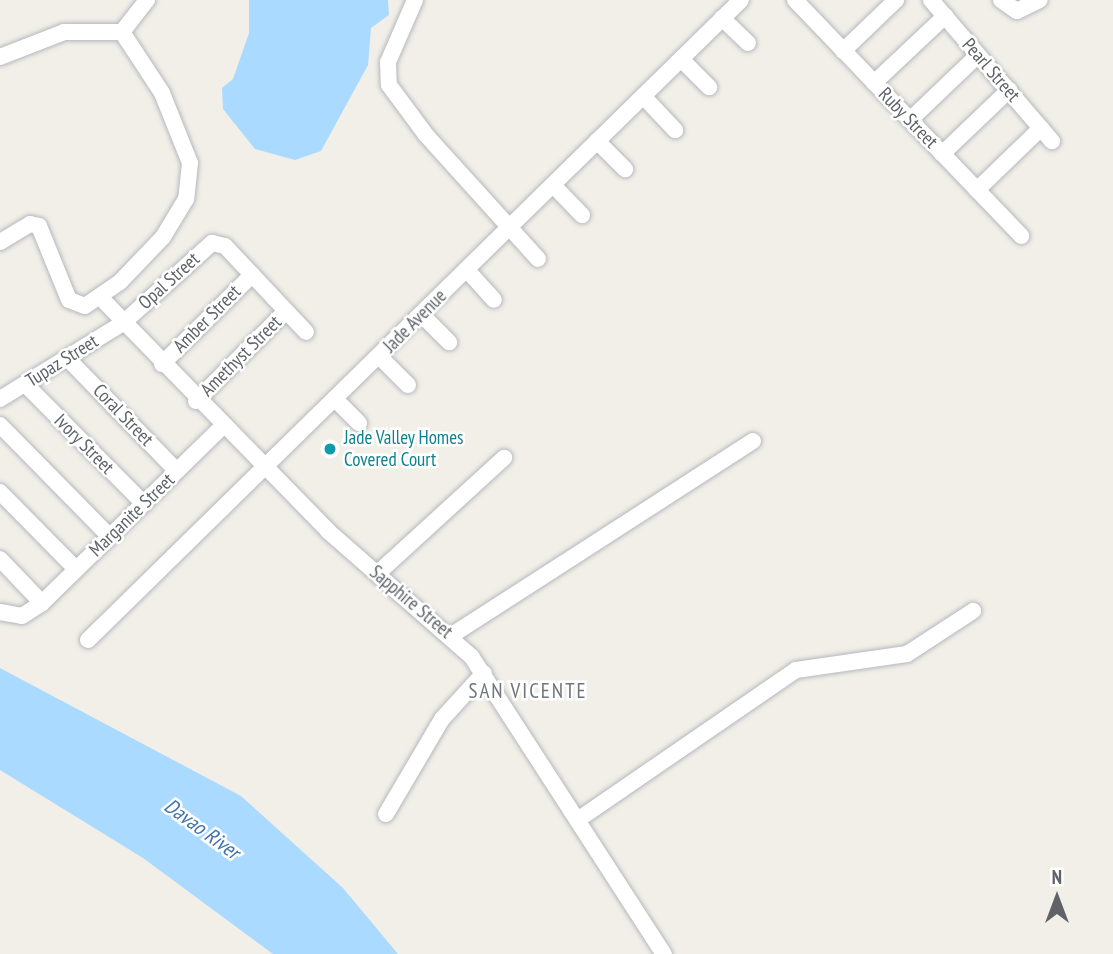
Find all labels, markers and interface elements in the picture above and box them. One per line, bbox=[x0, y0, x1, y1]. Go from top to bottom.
street label: Pearl Street bbox=[957, 34, 1025, 106]
street label: Ruby Street bbox=[873, 83, 943, 153]
street label: Opal Street bbox=[134, 248, 204, 314]
street label: Amber Street bbox=[169, 281, 245, 357]
street label: Jade Avenue bbox=[379, 285, 451, 357]
street label: Amethyst Street bbox=[196, 311, 286, 401]
street label: Tupaz Street bbox=[22, 330, 102, 392]
street label: Coral Street bbox=[88, 379, 158, 451]
street label: Ivory Street bbox=[49, 409, 119, 479]
place label: Jade Valley Homes Covered Court bbox=[344, 427, 464, 471]
marker: Jade Valley Homes Covered Court bbox=[322, 441, 338, 457]
street label: Marganite Street bbox=[85, 469, 179, 561]
street label: Sapphire Street bbox=[365, 561, 457, 643]
district label: SAN VICENTE bbox=[470, 678, 586, 704]
water label: Davao River bbox=[160, 793, 244, 865]
north arrow bbox=[1022, 863, 1092, 933]
text: N bbox=[1052, 865, 1062, 889]

